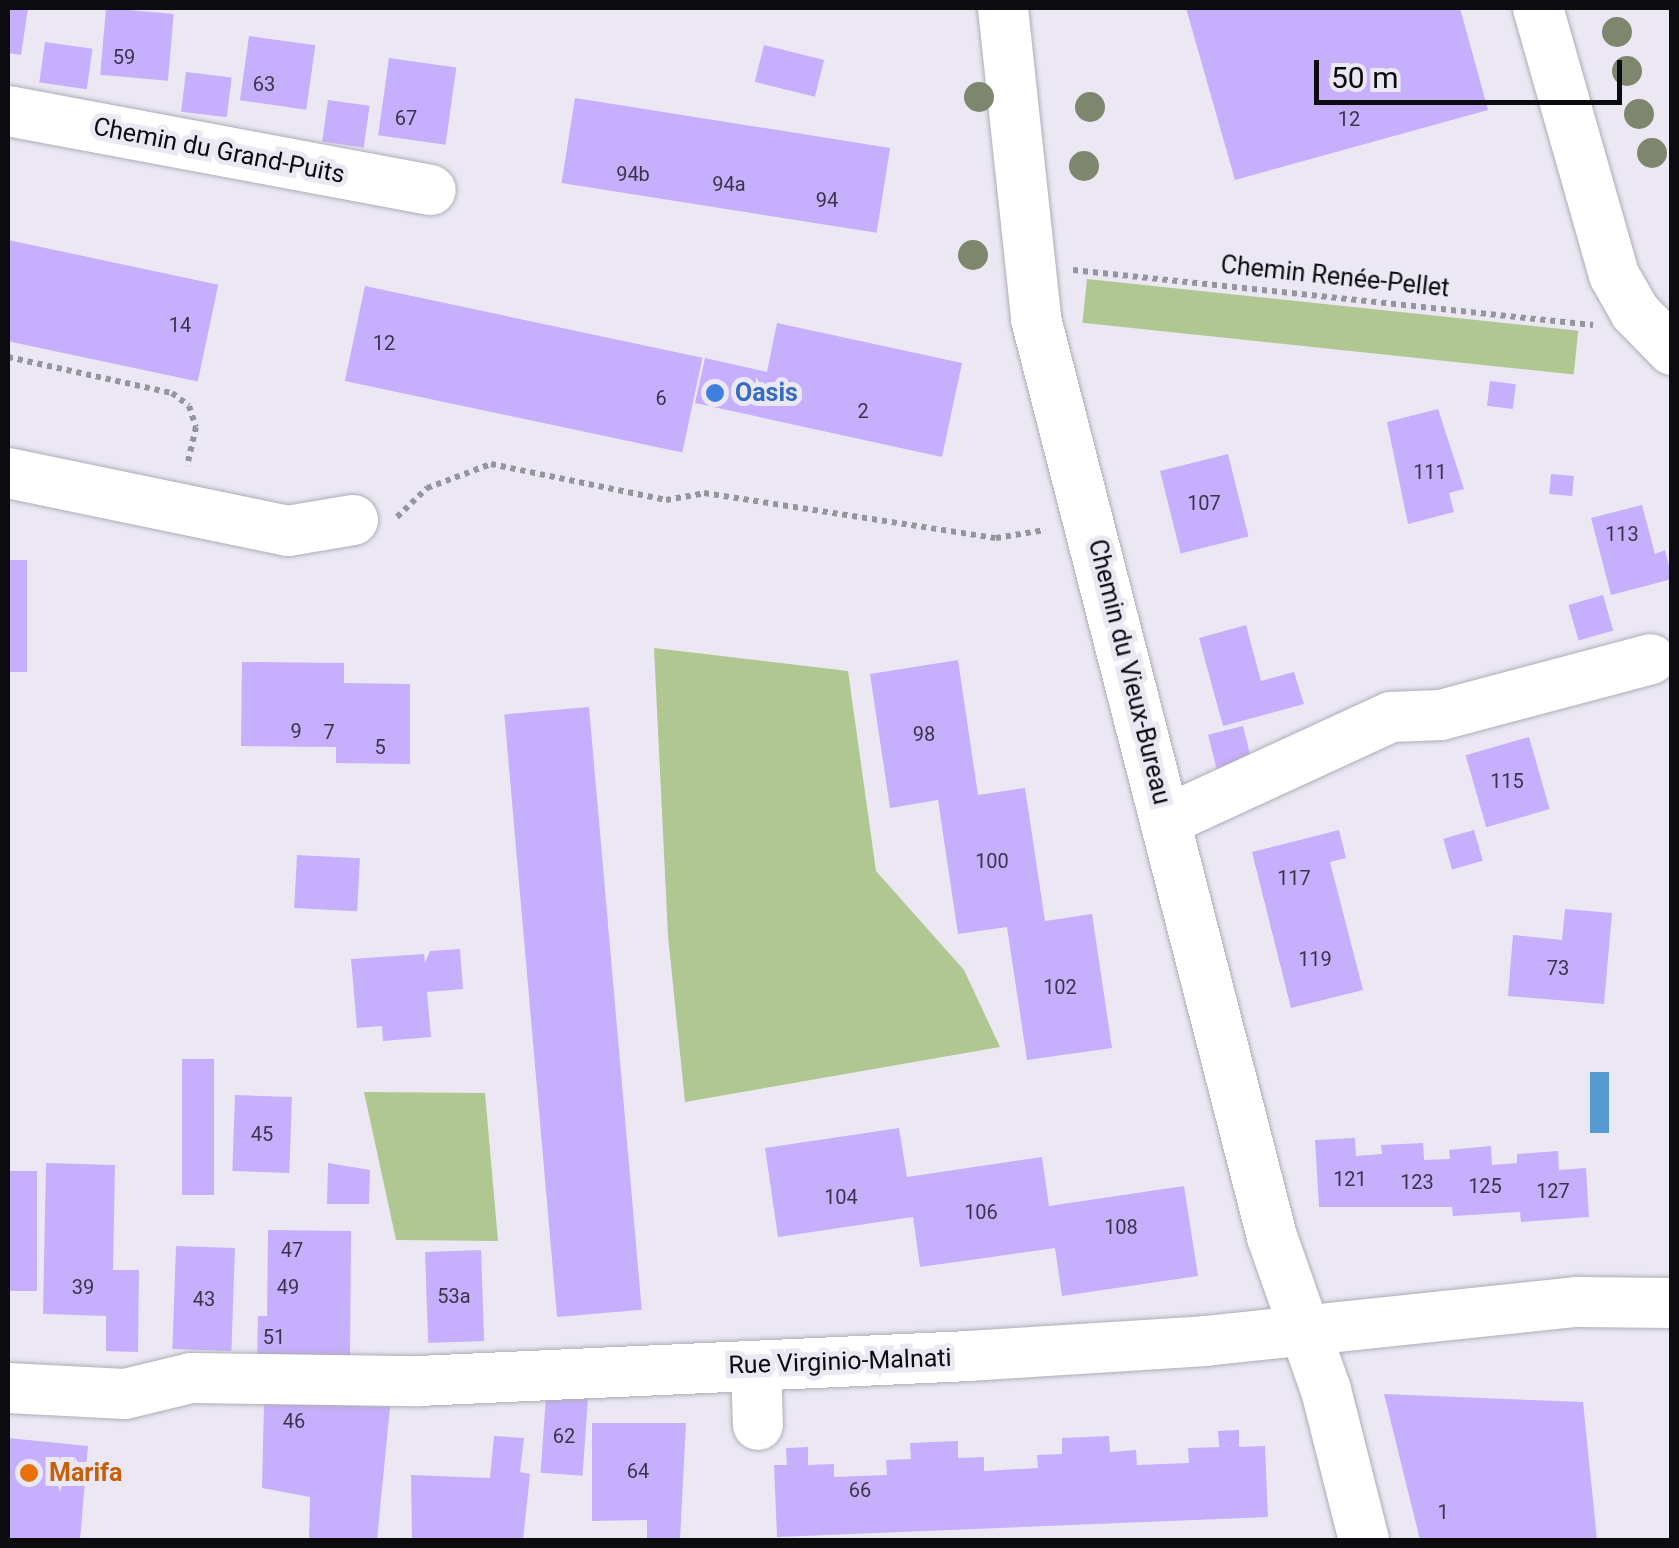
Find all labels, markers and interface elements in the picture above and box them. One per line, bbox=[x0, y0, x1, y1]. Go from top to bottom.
scale bar bbox=[1319, 40, 1626, 102]
house number: 59 bbox=[113, 45, 135, 69]
text: 50 m bbox=[1331, 60, 1398, 95]
house number: 63 bbox=[253, 72, 275, 96]
house number: 67 bbox=[395, 106, 417, 130]
house number: 12 bbox=[1338, 107, 1360, 131]
street label: Chemin du Grand-Puits bbox=[91, 112, 347, 190]
house number: 94b bbox=[616, 162, 650, 186]
house number: 94a bbox=[712, 172, 746, 196]
house number: 94 bbox=[816, 188, 838, 212]
street label: Chemin Renée-Pellet bbox=[1219, 250, 1451, 304]
house number: 14 bbox=[169, 313, 191, 337]
house number: 12 bbox=[373, 331, 395, 355]
place label: Oasis bbox=[735, 378, 798, 408]
marker: Oasis bbox=[704, 382, 726, 404]
house number: 6 bbox=[655, 386, 667, 410]
house number: 2 bbox=[857, 399, 869, 423]
house number: 111 bbox=[1413, 460, 1447, 484]
house number: 107 bbox=[1187, 491, 1221, 515]
house number: 113 bbox=[1605, 522, 1639, 546]
street label: Chemin du Vieux-Bureau bbox=[1082, 536, 1176, 808]
house number: 9 bbox=[290, 719, 302, 743]
house number: 7 bbox=[323, 720, 335, 744]
house number: 98 bbox=[913, 722, 935, 746]
house number: 5 bbox=[374, 735, 386, 759]
house number: 115 bbox=[1490, 769, 1524, 793]
house number: 100 bbox=[975, 849, 1009, 873]
house number: 117 bbox=[1277, 866, 1311, 890]
house number: 119 bbox=[1298, 947, 1332, 971]
house number: 73 bbox=[1547, 956, 1569, 980]
house number: 102 bbox=[1043, 975, 1077, 999]
house number: 45 bbox=[251, 1122, 273, 1146]
house number: 121 bbox=[1333, 1167, 1367, 1191]
house number: 123 bbox=[1400, 1170, 1434, 1194]
house number: 125 bbox=[1468, 1174, 1502, 1198]
house number: 127 bbox=[1536, 1179, 1570, 1203]
house number: 104 bbox=[824, 1185, 858, 1209]
house number: 106 bbox=[964, 1200, 998, 1224]
house number: 108 bbox=[1104, 1215, 1138, 1239]
house number: 47 bbox=[281, 1238, 303, 1262]
house number: 39 bbox=[72, 1275, 94, 1299]
house number: 49 bbox=[277, 1275, 299, 1299]
house number: 53a bbox=[437, 1284, 471, 1308]
house number: 43 bbox=[193, 1287, 215, 1311]
house number: 51 bbox=[263, 1325, 285, 1349]
street label: Rue Virginio-Malnati bbox=[728, 1343, 952, 1381]
house number: 46 bbox=[283, 1409, 305, 1433]
house number: 62 bbox=[553, 1424, 575, 1448]
place label: Marifa bbox=[49, 1458, 122, 1488]
house number: 64 bbox=[627, 1459, 649, 1483]
marker: Marifa bbox=[18, 1462, 40, 1484]
house number: 66 bbox=[849, 1478, 871, 1502]
house number: 1 bbox=[1437, 1500, 1449, 1524]

